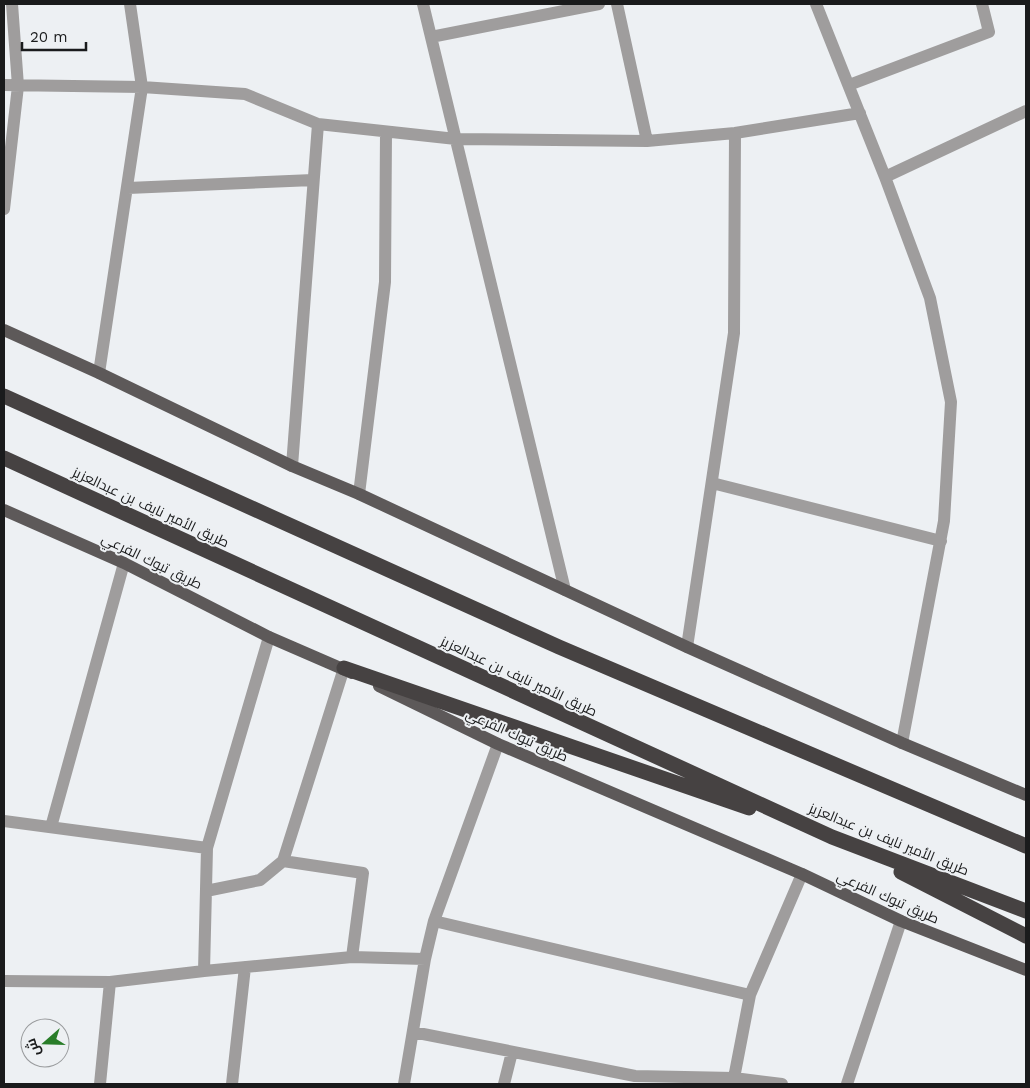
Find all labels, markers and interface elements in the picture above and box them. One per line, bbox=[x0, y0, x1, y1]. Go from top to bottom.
scale bar bbox=[22, 20, 86, 52]
text: 20 m bbox=[30, 28, 68, 46]
street label: طريق الأمير نايف بن عبدالعزيز bbox=[69, 463, 232, 551]
street label: طريق تبوك الفرعي bbox=[97, 530, 205, 596]
street label: طريق الأمير نايف بن عبدالعزيز bbox=[437, 632, 600, 720]
street label: طريق تبوك الفرعي bbox=[462, 705, 570, 768]
street label: طريق الأمير نايف بن عبدالعزيز bbox=[806, 799, 971, 879]
street label: طريق تبوك الفرعي bbox=[833, 867, 941, 930]
north arrow bbox=[20, 1018, 70, 1068]
text: ش bbox=[22, 1036, 44, 1059]

